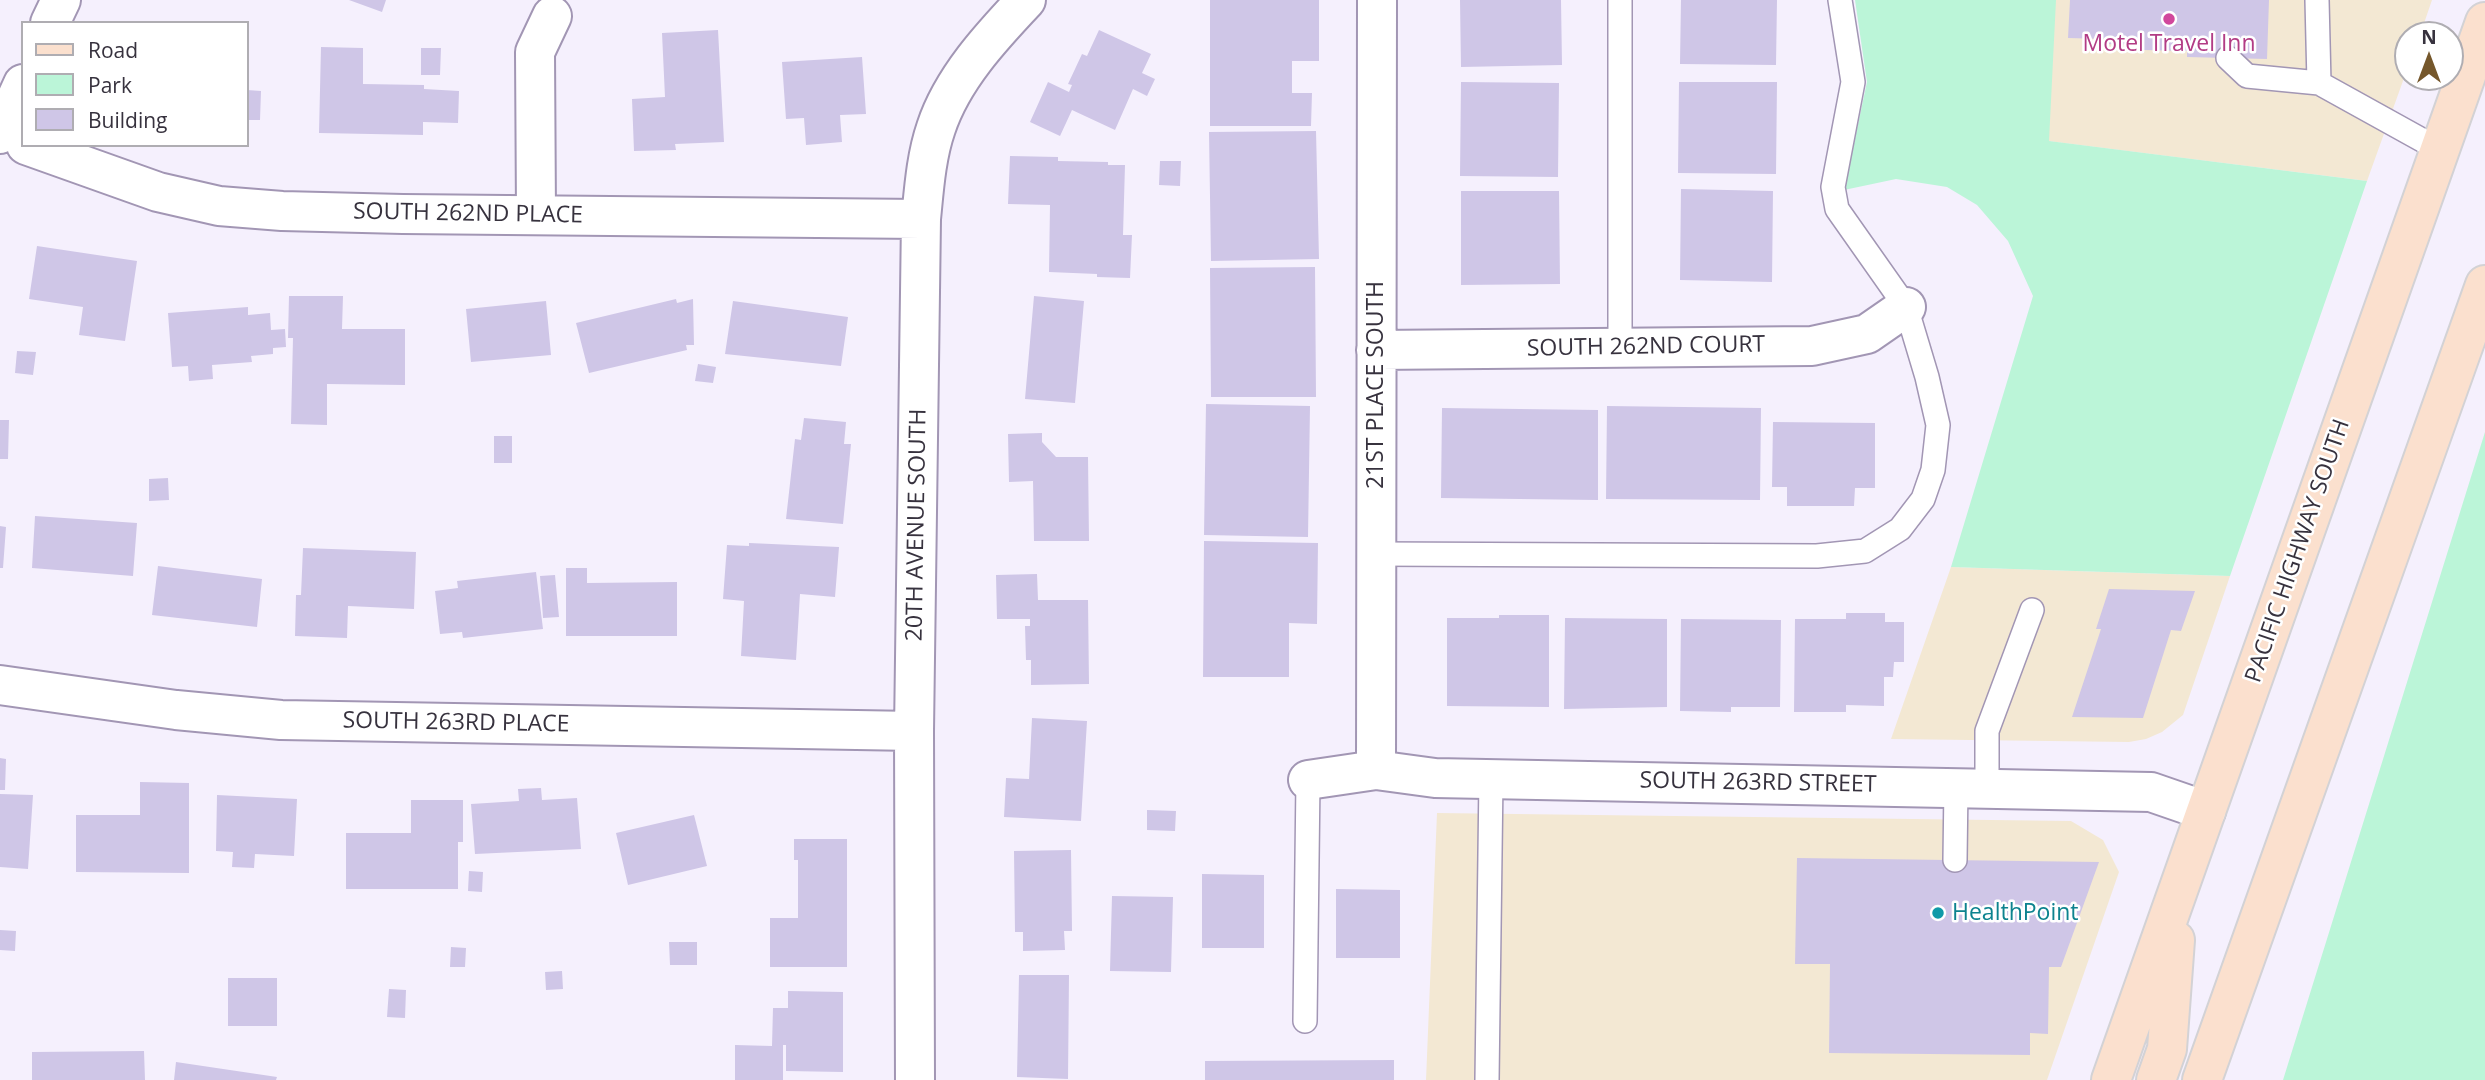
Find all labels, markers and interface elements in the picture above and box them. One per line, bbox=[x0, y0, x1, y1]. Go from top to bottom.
marker: Motel Travel Inn bbox=[2161, 11, 2177, 27]
legend bbox=[21, 21, 248, 147]
north arrow bbox=[2394, 21, 2464, 91]
text: N bbox=[2421, 24, 2437, 50]
place label: Motel Travel Inn bbox=[2082, 30, 2256, 58]
text: Road bbox=[88, 36, 138, 64]
text: Park bbox=[88, 71, 132, 99]
text: Building bbox=[88, 106, 167, 134]
street label: SOUTH 262ND PLACE bbox=[353, 198, 583, 230]
street label: 21ST PLACE SOUTH bbox=[1362, 281, 1390, 489]
street label: SOUTH 262ND COURT bbox=[1527, 331, 1765, 363]
street label: 20TH AVENUE SOUTH bbox=[901, 408, 933, 642]
street label: PACIFIC HIGHWAY SOUTH bbox=[2240, 416, 2356, 686]
street label: SOUTH 263RD PLACE bbox=[342, 707, 570, 739]
street label: SOUTH 263RD STREET bbox=[1639, 767, 1877, 799]
place label: HealthPoint bbox=[1952, 899, 2079, 927]
marker: HealthPoint bbox=[1930, 905, 1946, 921]

